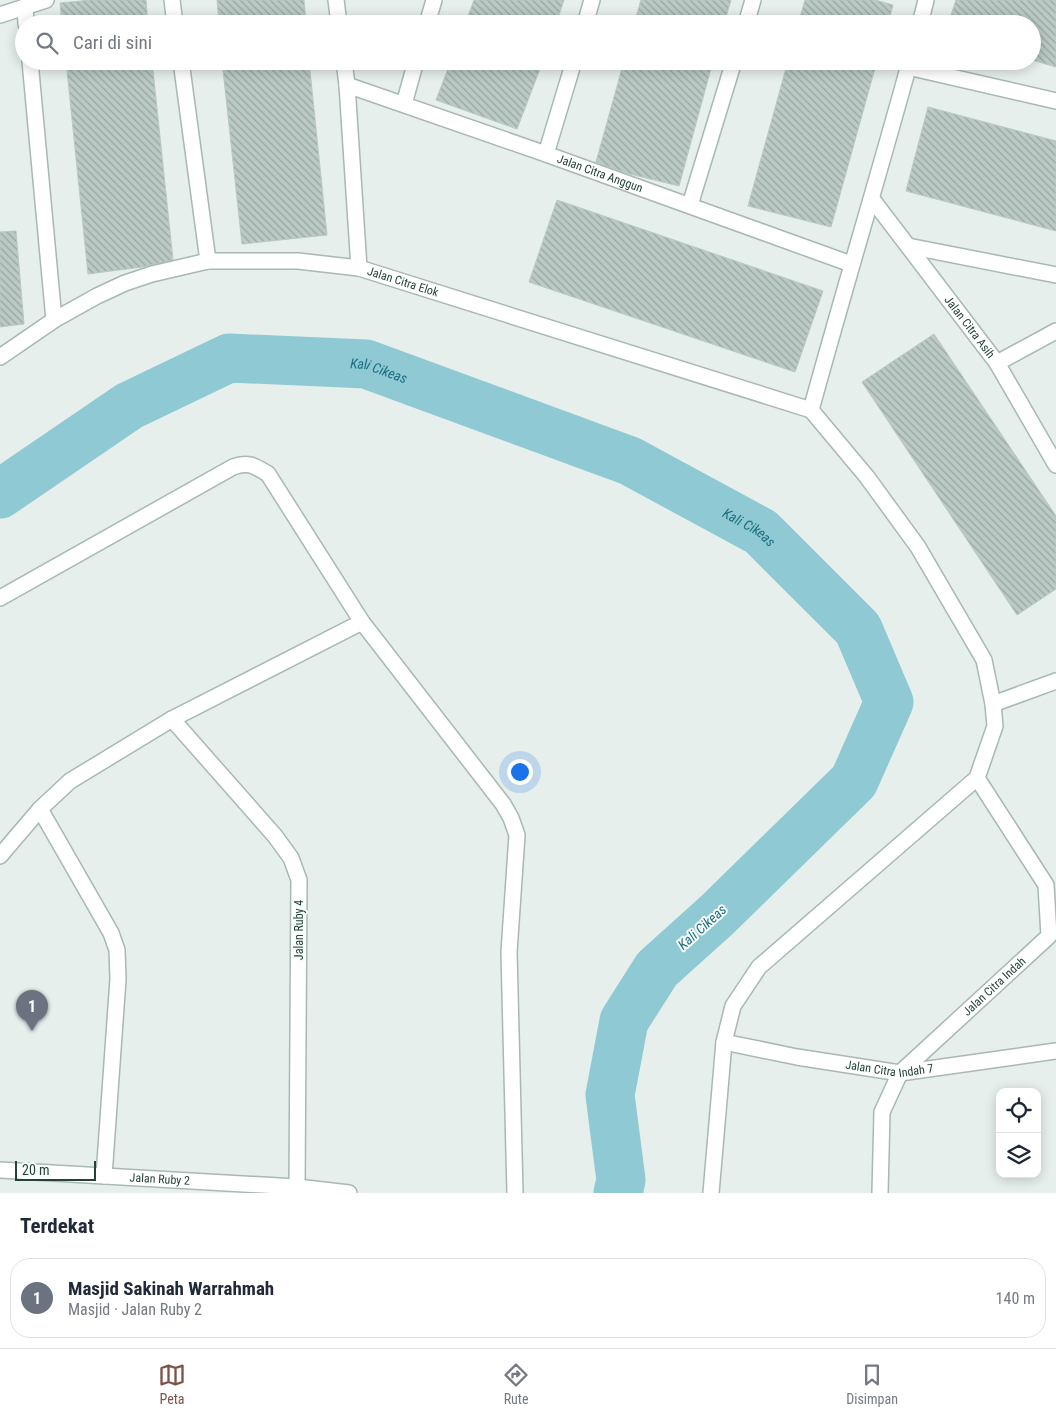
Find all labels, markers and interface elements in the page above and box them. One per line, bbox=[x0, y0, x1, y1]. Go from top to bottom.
search box bbox=[15, 15, 1041, 70]
icon: search bbox=[33, 29, 61, 57]
text: Cari di sini bbox=[73, 31, 152, 54]
street label: Jalan Citra Anggun bbox=[555, 152, 645, 195]
street label: Jalan Citra Elok bbox=[366, 264, 441, 300]
street label: Jalan Citra Asih bbox=[941, 293, 998, 361]
water label: Kali Cikeas bbox=[350, 355, 410, 386]
water label: Kali Cikeas bbox=[720, 505, 779, 550]
your location bbox=[507, 759, 533, 785]
street label: Jalan Ruby 4 bbox=[292, 900, 306, 960]
water label: Kali Cikeas bbox=[675, 901, 729, 953]
street label: Jalan Citra Indah bbox=[960, 954, 1029, 1019]
pin: 1 bbox=[16, 990, 48, 1031]
street label: Jalan Citra Indah 7 bbox=[844, 1058, 934, 1080]
map controls bbox=[996, 1088, 1041, 1178]
button: locate bbox=[996, 1088, 1041, 1133]
button: layers bbox=[996, 1133, 1041, 1178]
scale bar bbox=[15, 1158, 96, 1181]
text: 20 m bbox=[22, 1162, 50, 1178]
street label: Jalan Ruby 2 bbox=[129, 1170, 190, 1188]
text: Terdekat bbox=[20, 1214, 94, 1238]
text: Masjid Sakinah Warrahmah bbox=[68, 1277, 274, 1300]
text: 1 bbox=[33, 1289, 41, 1308]
text: 140 m bbox=[996, 1289, 1035, 1308]
text: Masjid · Jalan Ruby 2 bbox=[68, 1300, 202, 1319]
tab: Peta bbox=[158, 1361, 186, 1407]
tab: Rute bbox=[502, 1361, 530, 1407]
tab: Disimpan bbox=[846, 1361, 898, 1407]

